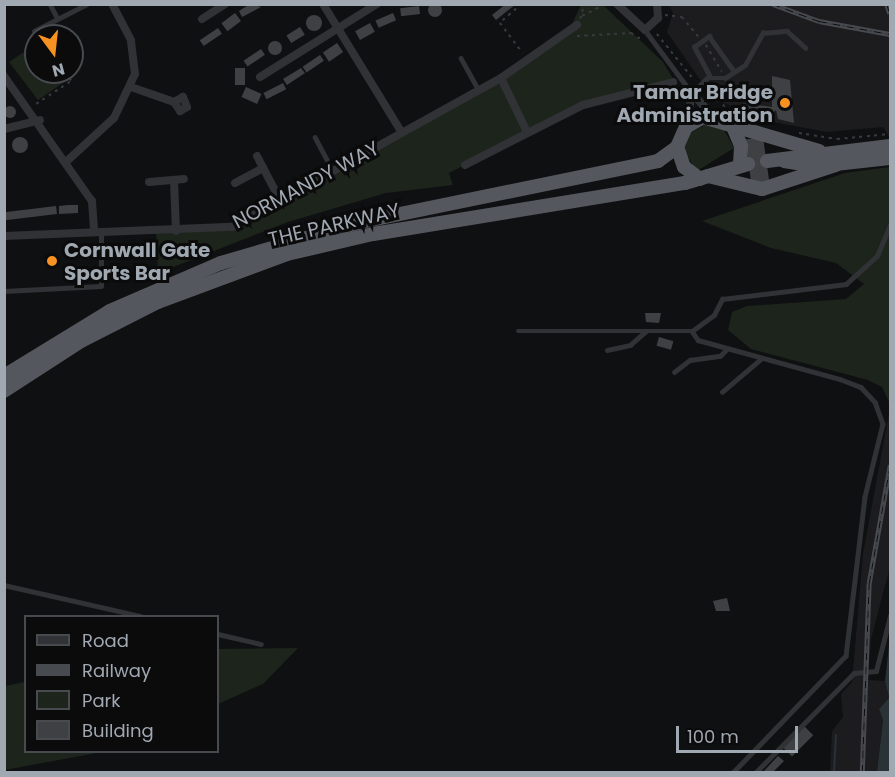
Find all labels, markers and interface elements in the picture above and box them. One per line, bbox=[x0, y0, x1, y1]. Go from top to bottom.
north arrow bbox=[24, 24, 84, 84]
text: N bbox=[49, 57, 67, 83]
place label: Tamar Bridge Administration bbox=[617, 80, 773, 127]
marker: Tamar Bridge Administration bbox=[778, 96, 792, 110]
street label: NORMANDY WAY bbox=[229, 136, 383, 234]
street label: THE PARKWAY bbox=[266, 198, 402, 252]
place label: Cornwall Gate Sports Bar bbox=[64, 238, 210, 285]
marker: Cornwall Gate Sports Bar bbox=[45, 254, 59, 268]
legend bbox=[24, 615, 219, 753]
text: Road bbox=[82, 628, 129, 653]
text: Railway bbox=[82, 658, 151, 683]
text: Park bbox=[82, 688, 121, 713]
scale bar bbox=[679, 714, 800, 752]
text: Building bbox=[82, 718, 154, 743]
text: 100 m bbox=[687, 724, 739, 749]

